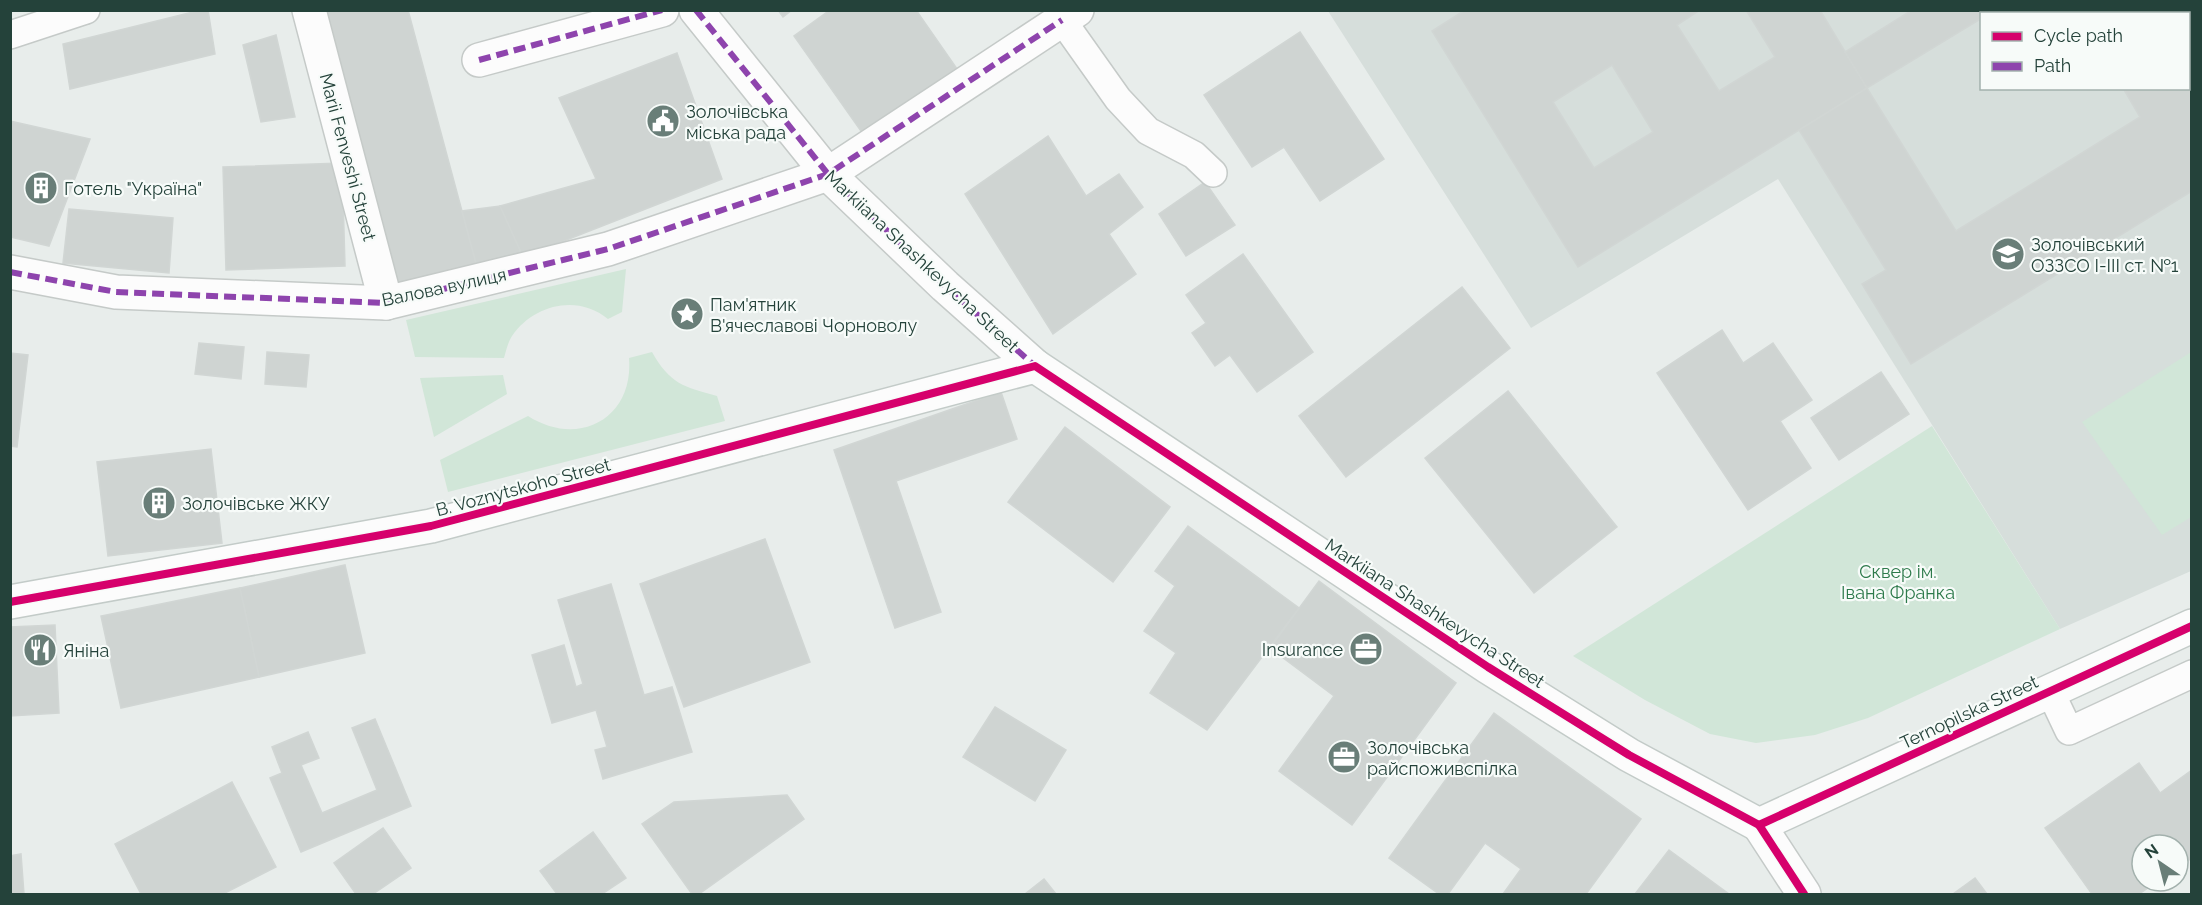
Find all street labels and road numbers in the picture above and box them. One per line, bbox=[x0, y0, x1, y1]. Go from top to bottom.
street label: Marii Fenveshi Street bbox=[316, 71, 380, 243]
street label: Markiiana Shashkevycha Street bbox=[821, 166, 1023, 356]
street label: Валова вулиця bbox=[380, 264, 508, 310]
street label: B. Voznytskoho Street bbox=[433, 454, 613, 520]
street label: Markiiana Shashkevycha Street bbox=[1321, 534, 1549, 692]
street label: Ternopilska Street bbox=[1897, 671, 2041, 753]

